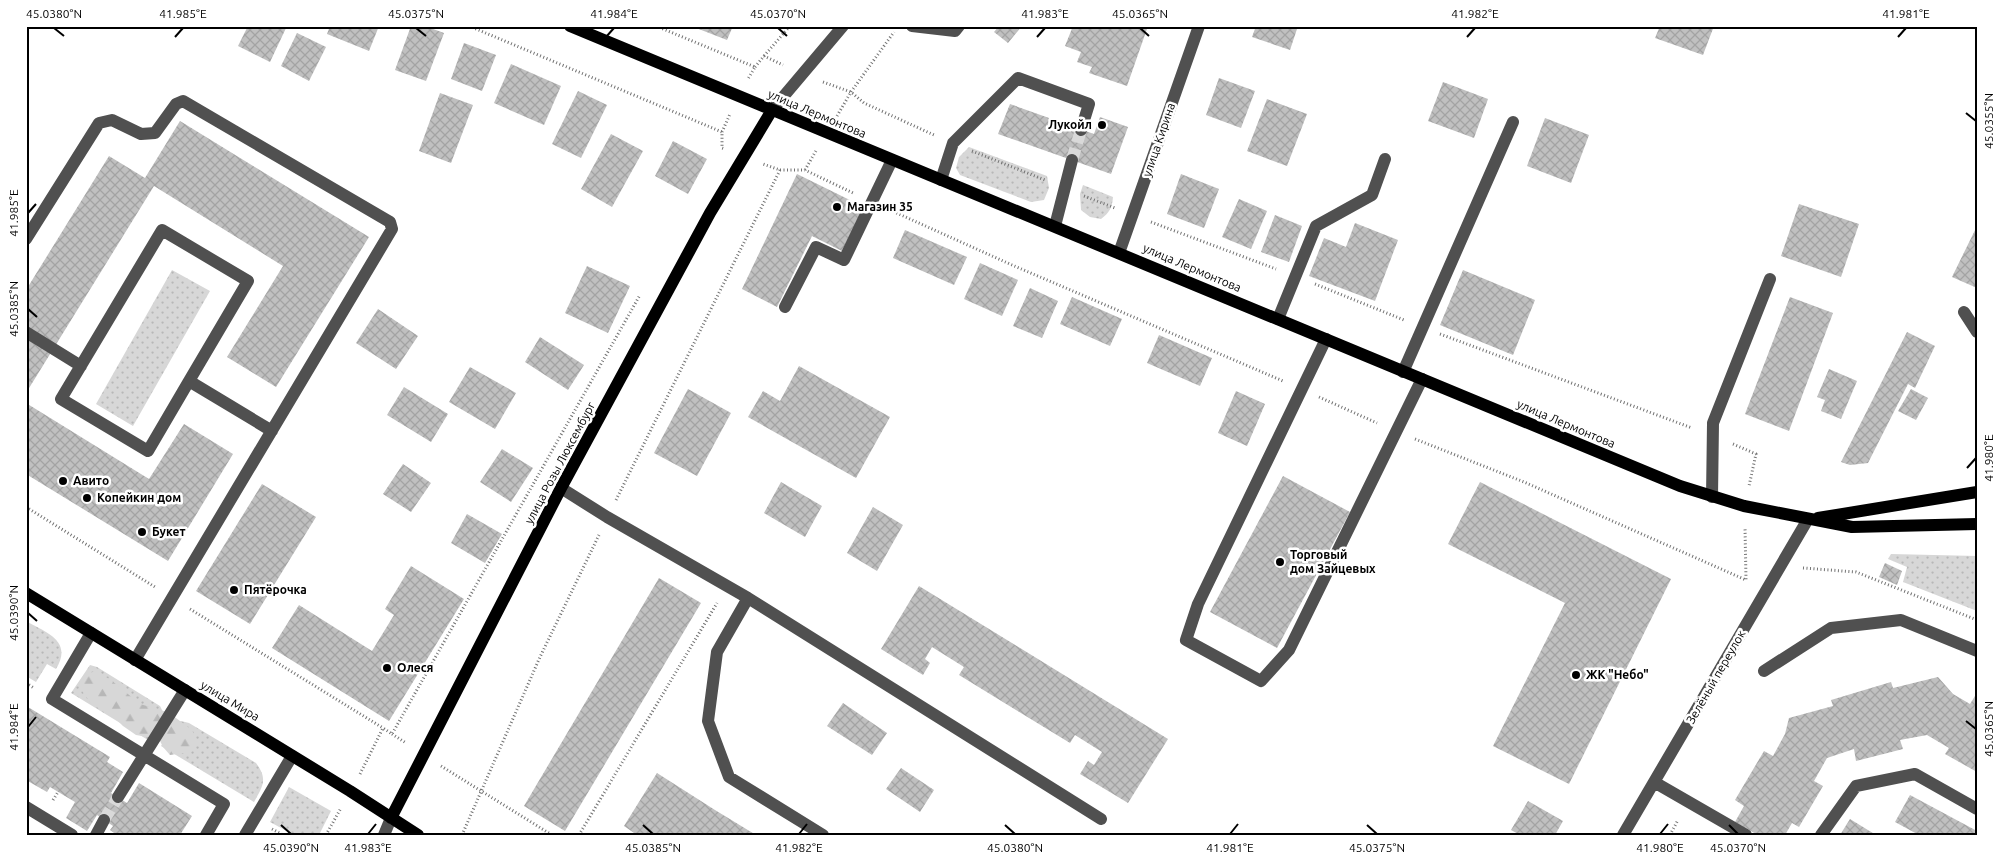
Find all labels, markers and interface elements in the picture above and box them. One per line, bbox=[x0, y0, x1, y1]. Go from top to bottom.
text: 45.0380°N bbox=[26, 7, 82, 20]
text: 41.985°E bbox=[159, 7, 207, 20]
text: 45.0375°N bbox=[388, 7, 444, 20]
text: 41.984°E bbox=[590, 7, 638, 20]
text: 45.0370°N bbox=[750, 7, 806, 20]
text: 41.983°E bbox=[1021, 7, 1069, 20]
text: 45.0365°N bbox=[1112, 7, 1168, 20]
text: 41.982°E bbox=[1451, 7, 1499, 20]
text: 41.981°E bbox=[1882, 7, 1930, 20]
street label: улица Лермонтова bbox=[766, 87, 868, 140]
text: 45.0355°N bbox=[1982, 93, 1995, 149]
street label: улица Кирина bbox=[1140, 101, 1177, 179]
place label: Лукойл bbox=[1048, 118, 1092, 131]
marker: Лукойл bbox=[1096, 119, 1108, 131]
text: 41.985°E bbox=[7, 189, 20, 237]
place label: Магазин 35 bbox=[847, 200, 913, 213]
marker: Магазин 35 bbox=[831, 201, 843, 213]
street label: улица Лермонтова bbox=[1141, 241, 1243, 294]
text: 45.0385°N bbox=[7, 281, 20, 337]
street label: улица Лермонтова bbox=[1515, 397, 1617, 450]
street label: улица Розы Люксембург bbox=[522, 399, 597, 526]
text: 41.980°E bbox=[1982, 434, 1995, 482]
place label: Авито bbox=[73, 474, 109, 487]
marker: Авито bbox=[57, 475, 69, 487]
place label: Копейкин дом bbox=[97, 491, 181, 504]
marker: Копейкин дом bbox=[81, 492, 93, 504]
place label: Букет bbox=[152, 525, 186, 538]
marker: Букет bbox=[136, 526, 148, 538]
place label: Торговый дом Зайцевых bbox=[1290, 548, 1376, 575]
marker: Торговый дом Зайцевых bbox=[1274, 556, 1286, 568]
place label: Пятёрочка bbox=[244, 583, 307, 596]
marker: Пятёрочка bbox=[228, 584, 240, 596]
text: 45.0390°N bbox=[7, 585, 20, 641]
street label: Зелёный переулок bbox=[1684, 628, 1748, 726]
place label: Олеся bbox=[397, 661, 433, 674]
marker: Олеся bbox=[381, 662, 393, 674]
place label: ЖК "Небо" bbox=[1586, 668, 1649, 681]
marker: ЖК "Небо" bbox=[1570, 669, 1582, 681]
street label: улица Мира bbox=[198, 678, 262, 723]
text: 45.0365°N bbox=[1982, 701, 1995, 757]
text: 41.984°E bbox=[7, 703, 20, 751]
text: 45.0390°N bbox=[263, 841, 319, 854]
text: 41.983°E bbox=[344, 841, 392, 854]
text: 45.0385°N bbox=[625, 841, 681, 854]
text: 41.982°E bbox=[775, 841, 823, 854]
text: 45.0380°N bbox=[987, 841, 1043, 854]
text: 41.981°E bbox=[1206, 841, 1254, 854]
text: 45.0375°N bbox=[1349, 841, 1405, 854]
text: 41.980°E bbox=[1636, 841, 1684, 854]
text: 45.0370°N bbox=[1710, 841, 1766, 854]

